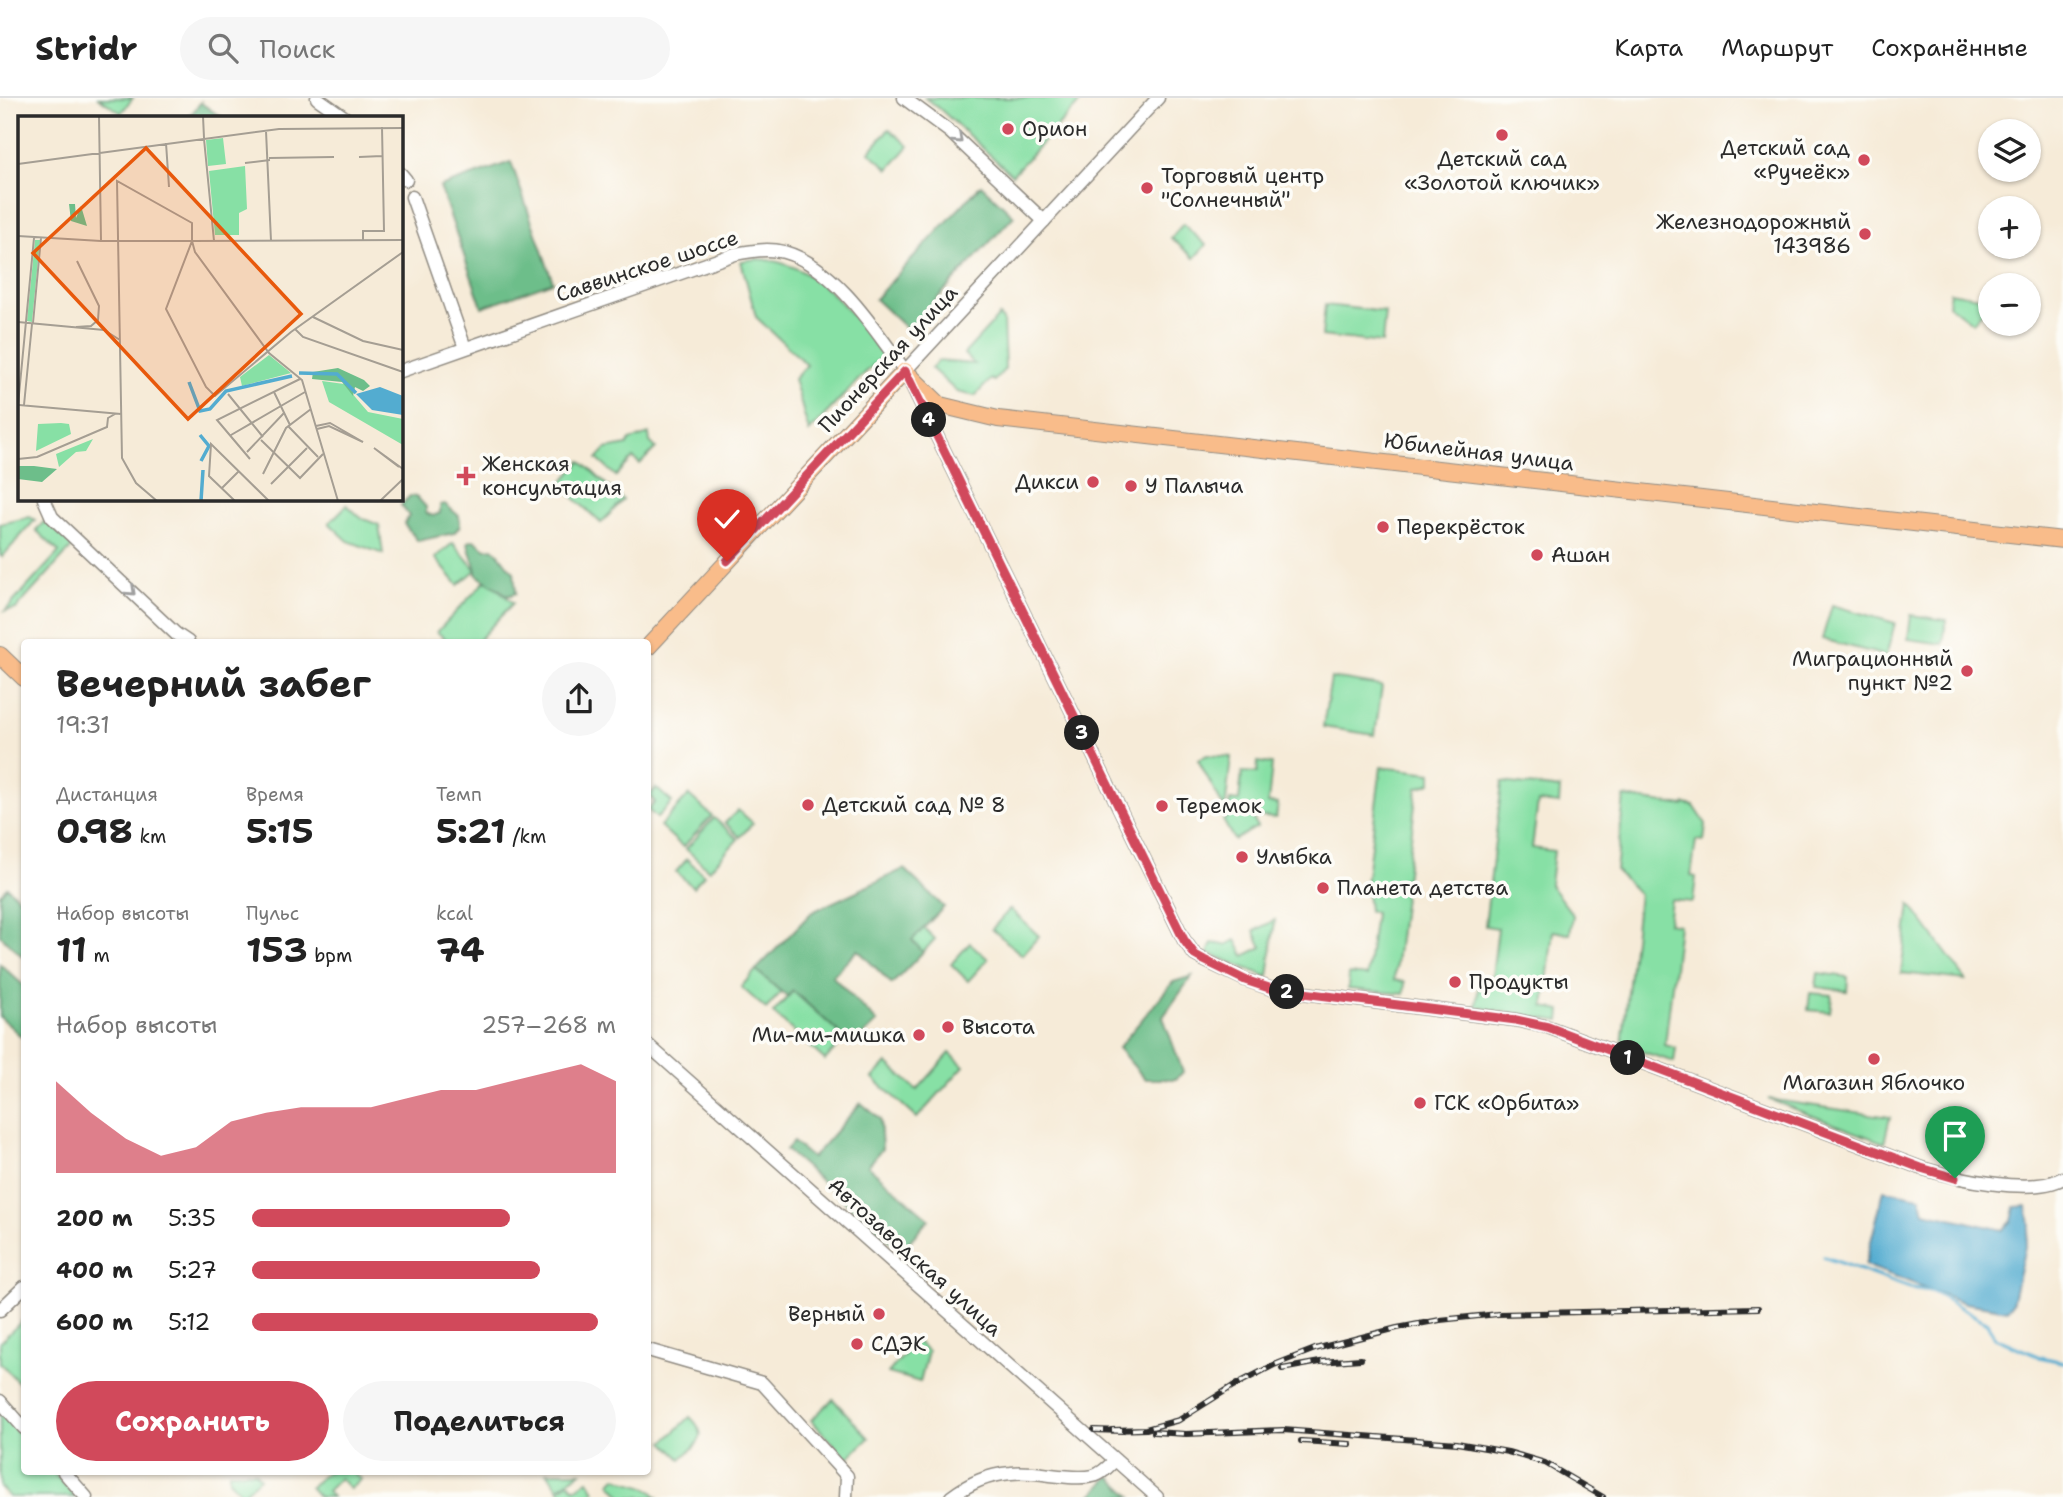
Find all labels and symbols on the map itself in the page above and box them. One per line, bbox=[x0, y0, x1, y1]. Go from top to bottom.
place label: Орион bbox=[1022, 115, 1087, 143]
inset map bbox=[18, 116, 402, 500]
marker: Орион bbox=[1000, 121, 1016, 137]
marker: Детский сад «Золотой ключик» bbox=[1494, 127, 1510, 143]
one-way arrow bbox=[950, 131, 963, 144]
place label: Детский сад «Ручеёк» bbox=[1721, 134, 1850, 186]
place label: Детский сад «Золотой ключик» bbox=[1404, 145, 1600, 197]
marker: Детский сад «Ручеёк» bbox=[1856, 152, 1872, 168]
place label: Торговый центр "Солнечный" bbox=[1161, 162, 1324, 214]
marker: Торговый центр "Солнечный" bbox=[1139, 180, 1155, 196]
place label: Железнодорожный 143986 bbox=[1656, 208, 1851, 260]
street label: Саввинское шоссе bbox=[552, 223, 742, 309]
marker: Железнодорожный 143986 bbox=[1857, 226, 1873, 242]
street label: Пионерская улица bbox=[812, 279, 964, 439]
pin: 4 bbox=[912, 402, 946, 438]
street label: Юбилейная улица bbox=[1383, 426, 1575, 478]
place label: Женская консультация bbox=[482, 450, 622, 502]
marker: Женская консультация bbox=[456, 466, 476, 486]
place label: Дикси bbox=[1015, 468, 1079, 496]
place label: У Палыча bbox=[1145, 472, 1243, 500]
marker: Дикси bbox=[1085, 474, 1101, 490]
marker: У Палыча bbox=[1123, 478, 1139, 494]
pin bbox=[697, 489, 757, 561]
place label: Перекрёсток bbox=[1397, 513, 1525, 541]
marker: Перекрёсток bbox=[1375, 519, 1391, 535]
place label: Ашан bbox=[1551, 541, 1610, 569]
marker: Ашан bbox=[1529, 547, 1545, 563]
one-way arrow bbox=[123, 583, 136, 595]
place label: Миграционный пункт №2 bbox=[1792, 645, 1953, 697]
marker: Миграционный пункт №2 bbox=[1959, 663, 1975, 679]
pin: 3 bbox=[1064, 716, 1100, 750]
place label: Детский сад № 8 bbox=[822, 791, 1006, 819]
place label: Теремок bbox=[1176, 792, 1262, 820]
marker: Детский сад № 8 bbox=[800, 797, 816, 813]
marker: Теремок bbox=[1154, 798, 1170, 814]
place label: Улыбка bbox=[1256, 843, 1332, 871]
marker: Улыбка bbox=[1234, 849, 1250, 865]
place label: Планета детства bbox=[1337, 874, 1508, 902]
marker: Планета детства bbox=[1315, 880, 1331, 896]
place label: Продукты bbox=[1469, 968, 1569, 996]
pin: 2 bbox=[1270, 974, 1304, 1010]
marker: Продукты bbox=[1447, 974, 1463, 990]
place label: Высота bbox=[962, 1013, 1035, 1041]
marker: Высота bbox=[940, 1019, 956, 1035]
place label: Ми-ми-мишка bbox=[752, 1021, 905, 1049]
marker: Ми-ми-мишка bbox=[911, 1027, 927, 1043]
pin: 1 bbox=[1610, 1040, 1646, 1076]
marker: Магазин Яблочко bbox=[1866, 1051, 1882, 1067]
place label: Магазин Яблочко bbox=[1783, 1069, 1965, 1097]
place label: ГСК «Орбита» bbox=[1434, 1089, 1579, 1117]
marker: ГСК «Орбита» bbox=[1412, 1095, 1428, 1111]
pin bbox=[1925, 1106, 1985, 1178]
street label: Автозаводская улица bbox=[822, 1171, 1008, 1343]
place label: Верный bbox=[788, 1300, 865, 1328]
marker: Верный bbox=[871, 1306, 887, 1322]
place label: СДЭК bbox=[871, 1330, 927, 1358]
marker: СДЭК bbox=[849, 1336, 865, 1352]

